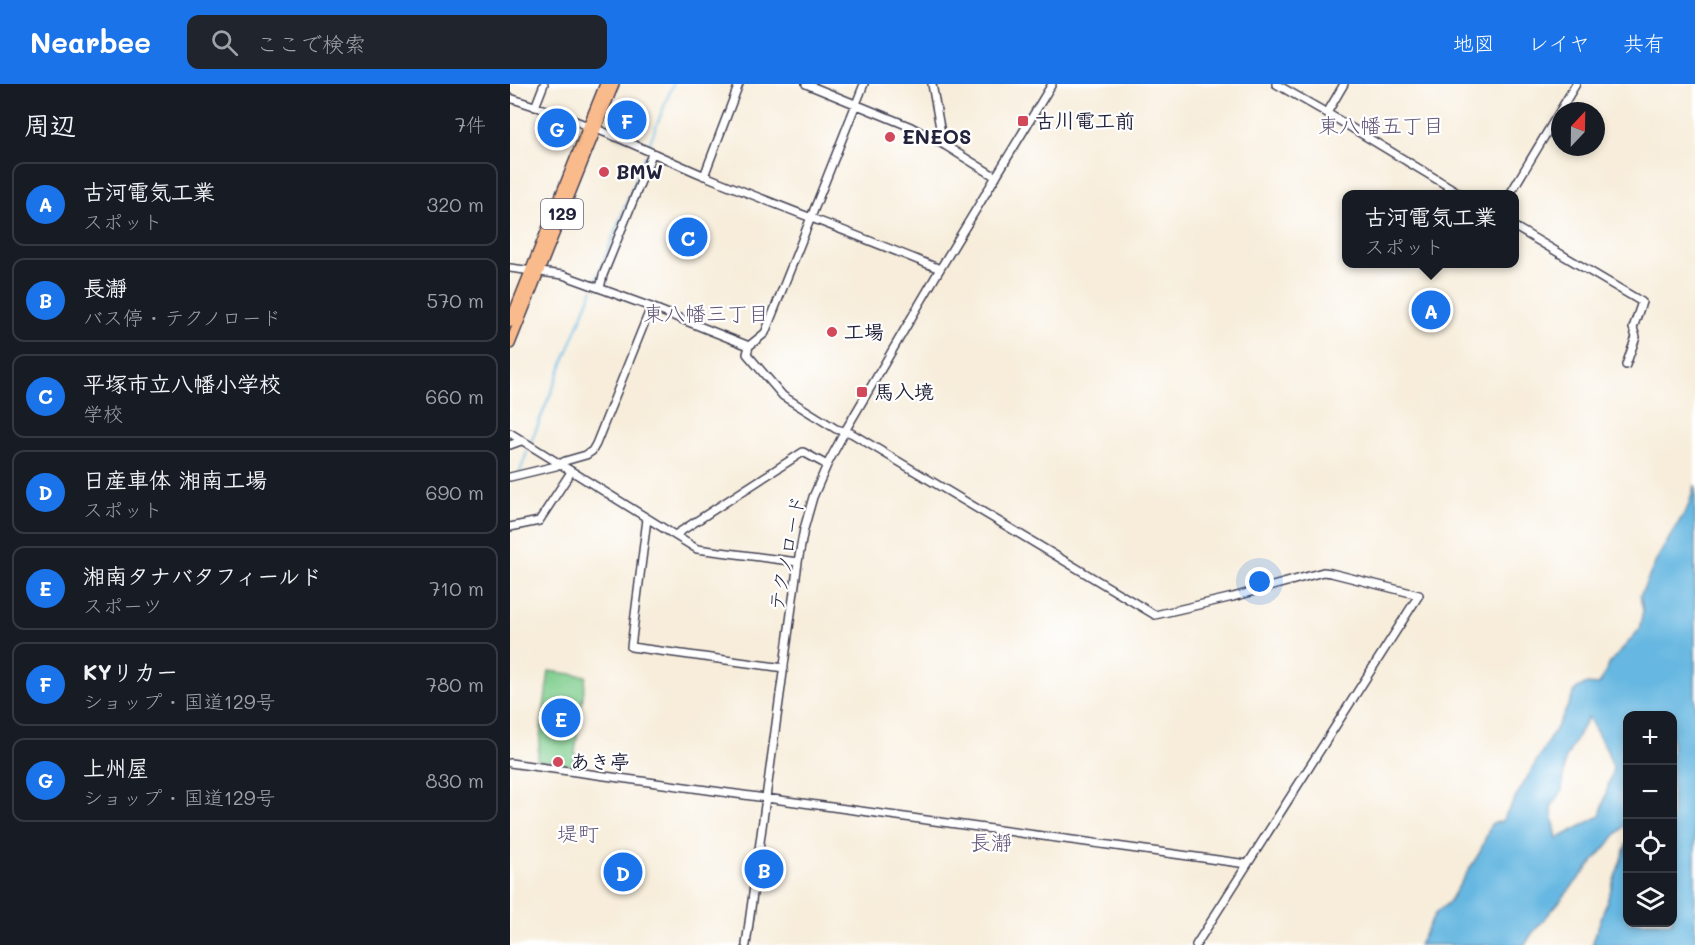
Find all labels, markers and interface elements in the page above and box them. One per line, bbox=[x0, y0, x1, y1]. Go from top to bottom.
search box bbox=[187, 15, 607, 69]
text: Nearbee bbox=[30, 24, 151, 60]
icon: search bbox=[208, 26, 241, 59]
text: ここで検索 bbox=[256, 29, 366, 58]
text: 地図 bbox=[1453, 29, 1495, 56]
text: レイヤ bbox=[1528, 29, 1590, 56]
text: 共有 bbox=[1623, 29, 1665, 56]
pin: F bbox=[608, 98, 646, 142]
north arrow bbox=[1551, 102, 1605, 156]
pin: G bbox=[538, 106, 576, 150]
place label: 古川電工前 bbox=[1035, 107, 1135, 133]
text: 周辺 bbox=[24, 108, 76, 142]
text: 7件 bbox=[455, 111, 486, 137]
district label: 東八幡五丁目 bbox=[1318, 111, 1444, 138]
marker: 古川電工前 bbox=[1016, 114, 1030, 128]
place label: ENEOS bbox=[902, 123, 972, 149]
marker: ENEOS bbox=[883, 130, 897, 144]
place label: BMW bbox=[616, 158, 663, 184]
marker: BMW bbox=[597, 165, 611, 179]
text: 古河電気工業 bbox=[83, 177, 215, 206]
popup bbox=[1342, 190, 1519, 268]
text: A bbox=[39, 191, 52, 217]
text: 320 m bbox=[426, 191, 484, 217]
road number: 129 bbox=[541, 199, 583, 229]
text: 古河電気工業 bbox=[1364, 202, 1497, 231]
text: スポット bbox=[83, 208, 163, 234]
pin: C bbox=[668, 214, 708, 260]
text: スポット bbox=[1364, 233, 1444, 259]
text: 長瀞 bbox=[83, 273, 127, 302]
text: B bbox=[39, 287, 52, 313]
text: 570 m bbox=[427, 287, 484, 313]
pin: A bbox=[1412, 288, 1450, 332]
district label: 東八幡三丁目 bbox=[643, 299, 769, 326]
text: バス停 · テクノロード bbox=[83, 304, 282, 330]
place label: 工場 bbox=[844, 318, 884, 344]
marker: 工場 bbox=[825, 325, 839, 339]
text: 平塚市立八幡小学校 bbox=[83, 369, 281, 398]
place label: 馬入境 bbox=[874, 378, 934, 404]
text: C bbox=[38, 383, 53, 409]
text: 660 m bbox=[425, 383, 484, 409]
marker: 馬入境 bbox=[855, 385, 869, 399]
text: 学校 bbox=[83, 400, 123, 426]
text: 日産車体 湘南工場 bbox=[83, 465, 267, 494]
text: D bbox=[38, 479, 53, 505]
text: 690 m bbox=[425, 479, 484, 505]
street label: テクノロード bbox=[762, 493, 810, 613]
text: スポット bbox=[83, 496, 163, 522]
text: 湘南タナバタフィールド bbox=[83, 561, 322, 590]
your location bbox=[1245, 567, 1274, 596]
text: E bbox=[39, 575, 52, 601]
text: 710 m bbox=[429, 575, 484, 601]
text: スポーツ bbox=[83, 592, 163, 618]
text: KYリカー bbox=[83, 657, 178, 686]
text: F bbox=[39, 671, 52, 697]
text: 780 m bbox=[426, 671, 484, 697]
text: ショップ · 国道129号 bbox=[83, 688, 276, 714]
pin: E bbox=[542, 696, 580, 740]
map controls bbox=[1623, 711, 1677, 927]
button: + bbox=[1623, 711, 1677, 765]
place label: あき亭 bbox=[570, 748, 630, 774]
text: 上州屋 bbox=[83, 753, 149, 782]
marker: あき亭 bbox=[551, 755, 565, 769]
button: − bbox=[1623, 765, 1677, 819]
text: G bbox=[38, 767, 53, 793]
text: 830 m bbox=[426, 767, 484, 793]
text: ショップ · 国道129号 bbox=[83, 784, 276, 810]
district label: 堤町 bbox=[557, 819, 599, 846]
button: locate bbox=[1623, 819, 1677, 873]
district label: 長瀞 bbox=[970, 828, 1012, 855]
pin: B bbox=[744, 846, 784, 892]
pin: D bbox=[604, 850, 642, 894]
button: layers bbox=[1623, 873, 1677, 927]

